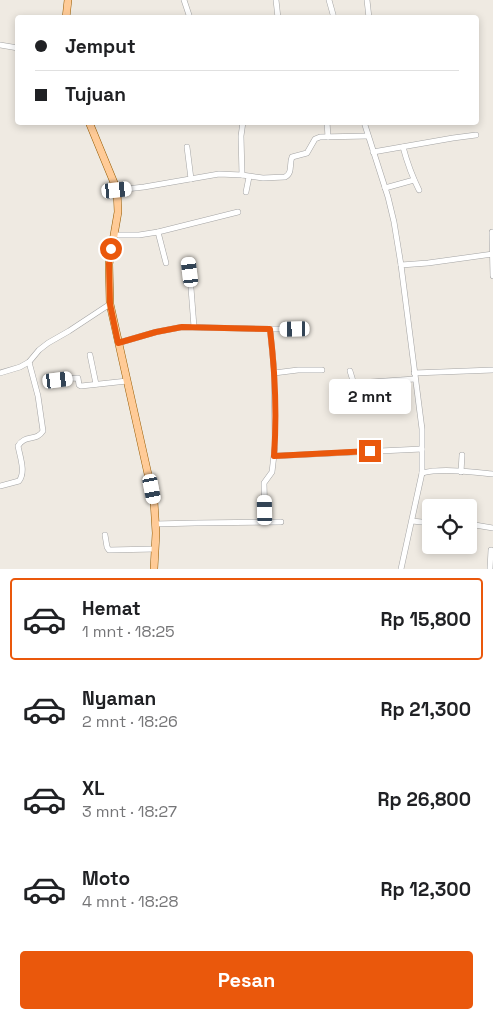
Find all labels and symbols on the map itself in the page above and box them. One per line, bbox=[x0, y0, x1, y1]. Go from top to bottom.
car bbox=[101, 181, 132, 199]
route start bbox=[100, 238, 122, 260]
car bbox=[180, 256, 199, 288]
car bbox=[279, 321, 310, 337]
car bbox=[42, 371, 73, 389]
callout: 2 mnt bbox=[329, 378, 411, 414]
route end bbox=[359, 440, 381, 462]
car bbox=[141, 473, 162, 505]
car bbox=[257, 495, 272, 525]

